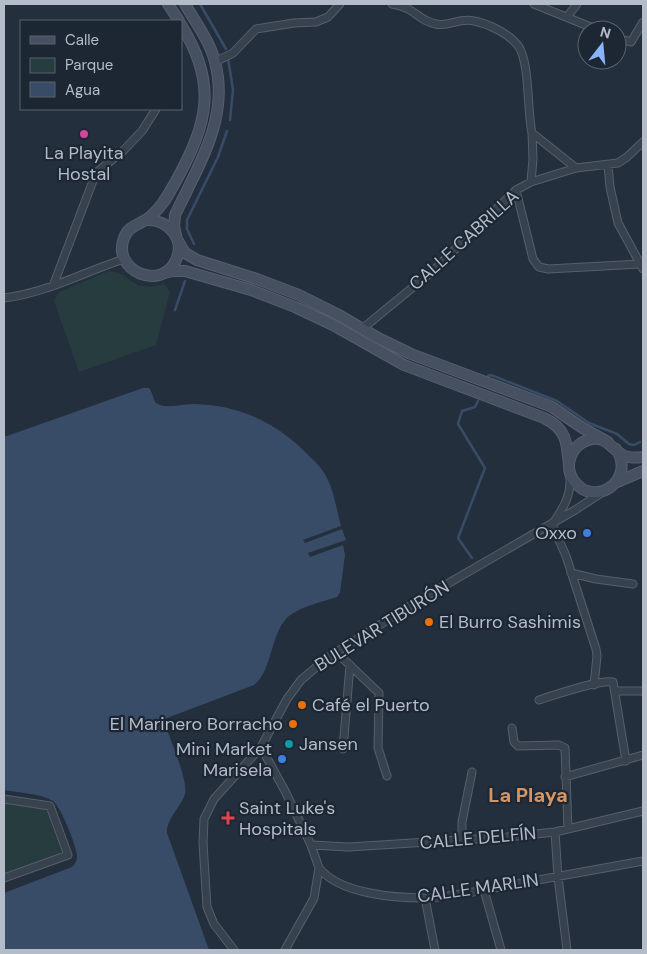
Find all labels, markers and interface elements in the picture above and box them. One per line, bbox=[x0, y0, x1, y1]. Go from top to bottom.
legend bbox=[20, 20, 182, 110]
north arrow bbox=[577, 20, 627, 70]
text: N bbox=[598, 22, 613, 43]
text: Calle bbox=[65, 30, 99, 50]
text: Parque bbox=[65, 55, 113, 75]
text: Agua bbox=[65, 80, 100, 100]
marker: La Playita Hostal bbox=[78, 128, 90, 140]
place label: La Playita Hostal bbox=[44, 141, 124, 186]
street label: CALLE CABRILLA bbox=[404, 184, 524, 296]
place label: Oxxo bbox=[535, 521, 577, 545]
marker: Oxxo bbox=[581, 527, 593, 539]
street label: BULEVAR TIBURÓN bbox=[310, 575, 454, 677]
place label: El Burro Sashimis bbox=[439, 610, 581, 634]
marker: El Burro Sashimis bbox=[423, 616, 435, 628]
place label: Café el Puerto bbox=[312, 693, 430, 717]
marker: Café el Puerto bbox=[296, 699, 308, 711]
place label: El Marinero Borracho bbox=[110, 712, 283, 736]
marker: El Marinero Borracho bbox=[287, 718, 299, 730]
place label: Jansen bbox=[299, 732, 358, 756]
place label: Mini Market Marisela bbox=[176, 737, 272, 782]
marker: Jansen bbox=[283, 738, 295, 750]
marker: Mini Market Marisela bbox=[276, 753, 288, 765]
district label: La Playa bbox=[488, 782, 568, 808]
place label: Saint Luke's Hospitals bbox=[239, 796, 335, 841]
marker: Saint Luke's Hospitals bbox=[221, 811, 235, 825]
street label: CALLE DELFÍN bbox=[419, 821, 537, 855]
street label: CALLE MARLIN bbox=[416, 868, 540, 908]

